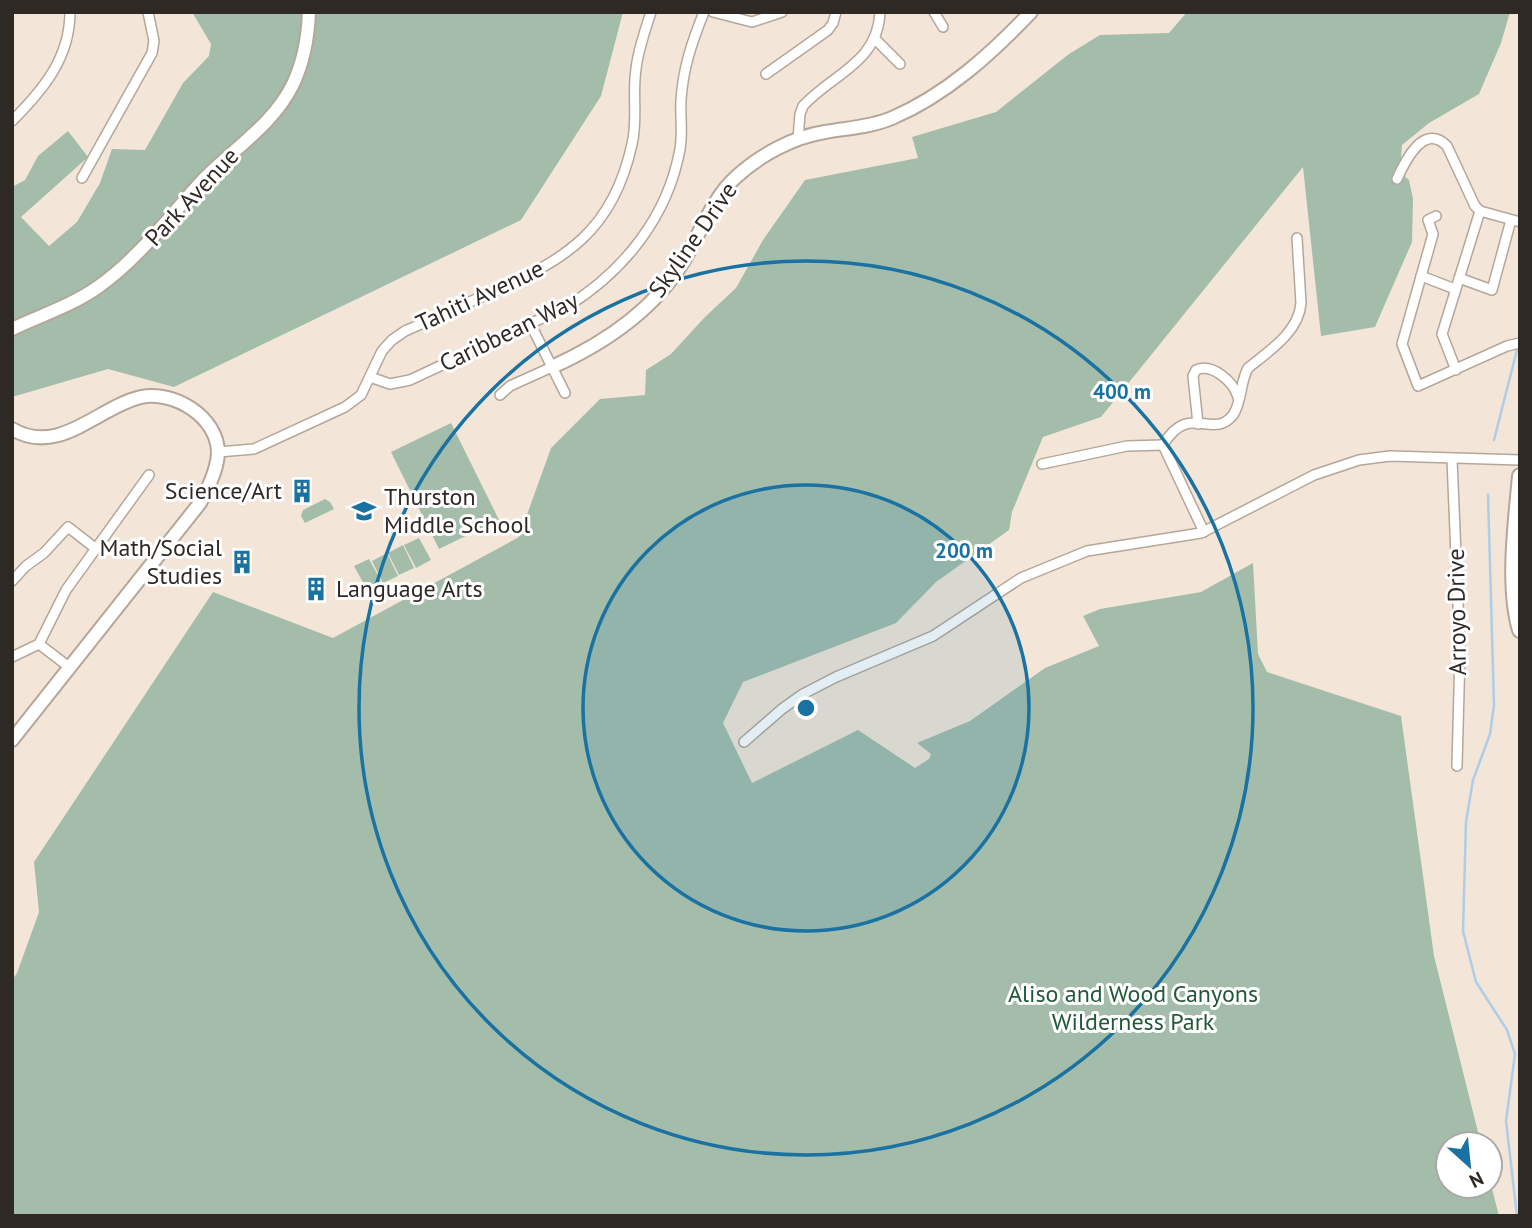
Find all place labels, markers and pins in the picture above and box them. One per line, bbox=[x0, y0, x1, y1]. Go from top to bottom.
place label: Science/Art bbox=[165, 475, 282, 506]
building icon: Science/Art bbox=[288, 477, 316, 505]
place label: Thurston Middle School bbox=[384, 481, 530, 540]
school or university icon: Thurston Middle School bbox=[350, 497, 378, 525]
place label: Math/Social Studies bbox=[100, 532, 222, 591]
building icon: Math/Social Studies bbox=[228, 548, 256, 576]
place label: Language Arts bbox=[336, 573, 483, 604]
building icon: Language Arts bbox=[302, 575, 330, 603]
centre of rings bbox=[794, 696, 818, 720]

